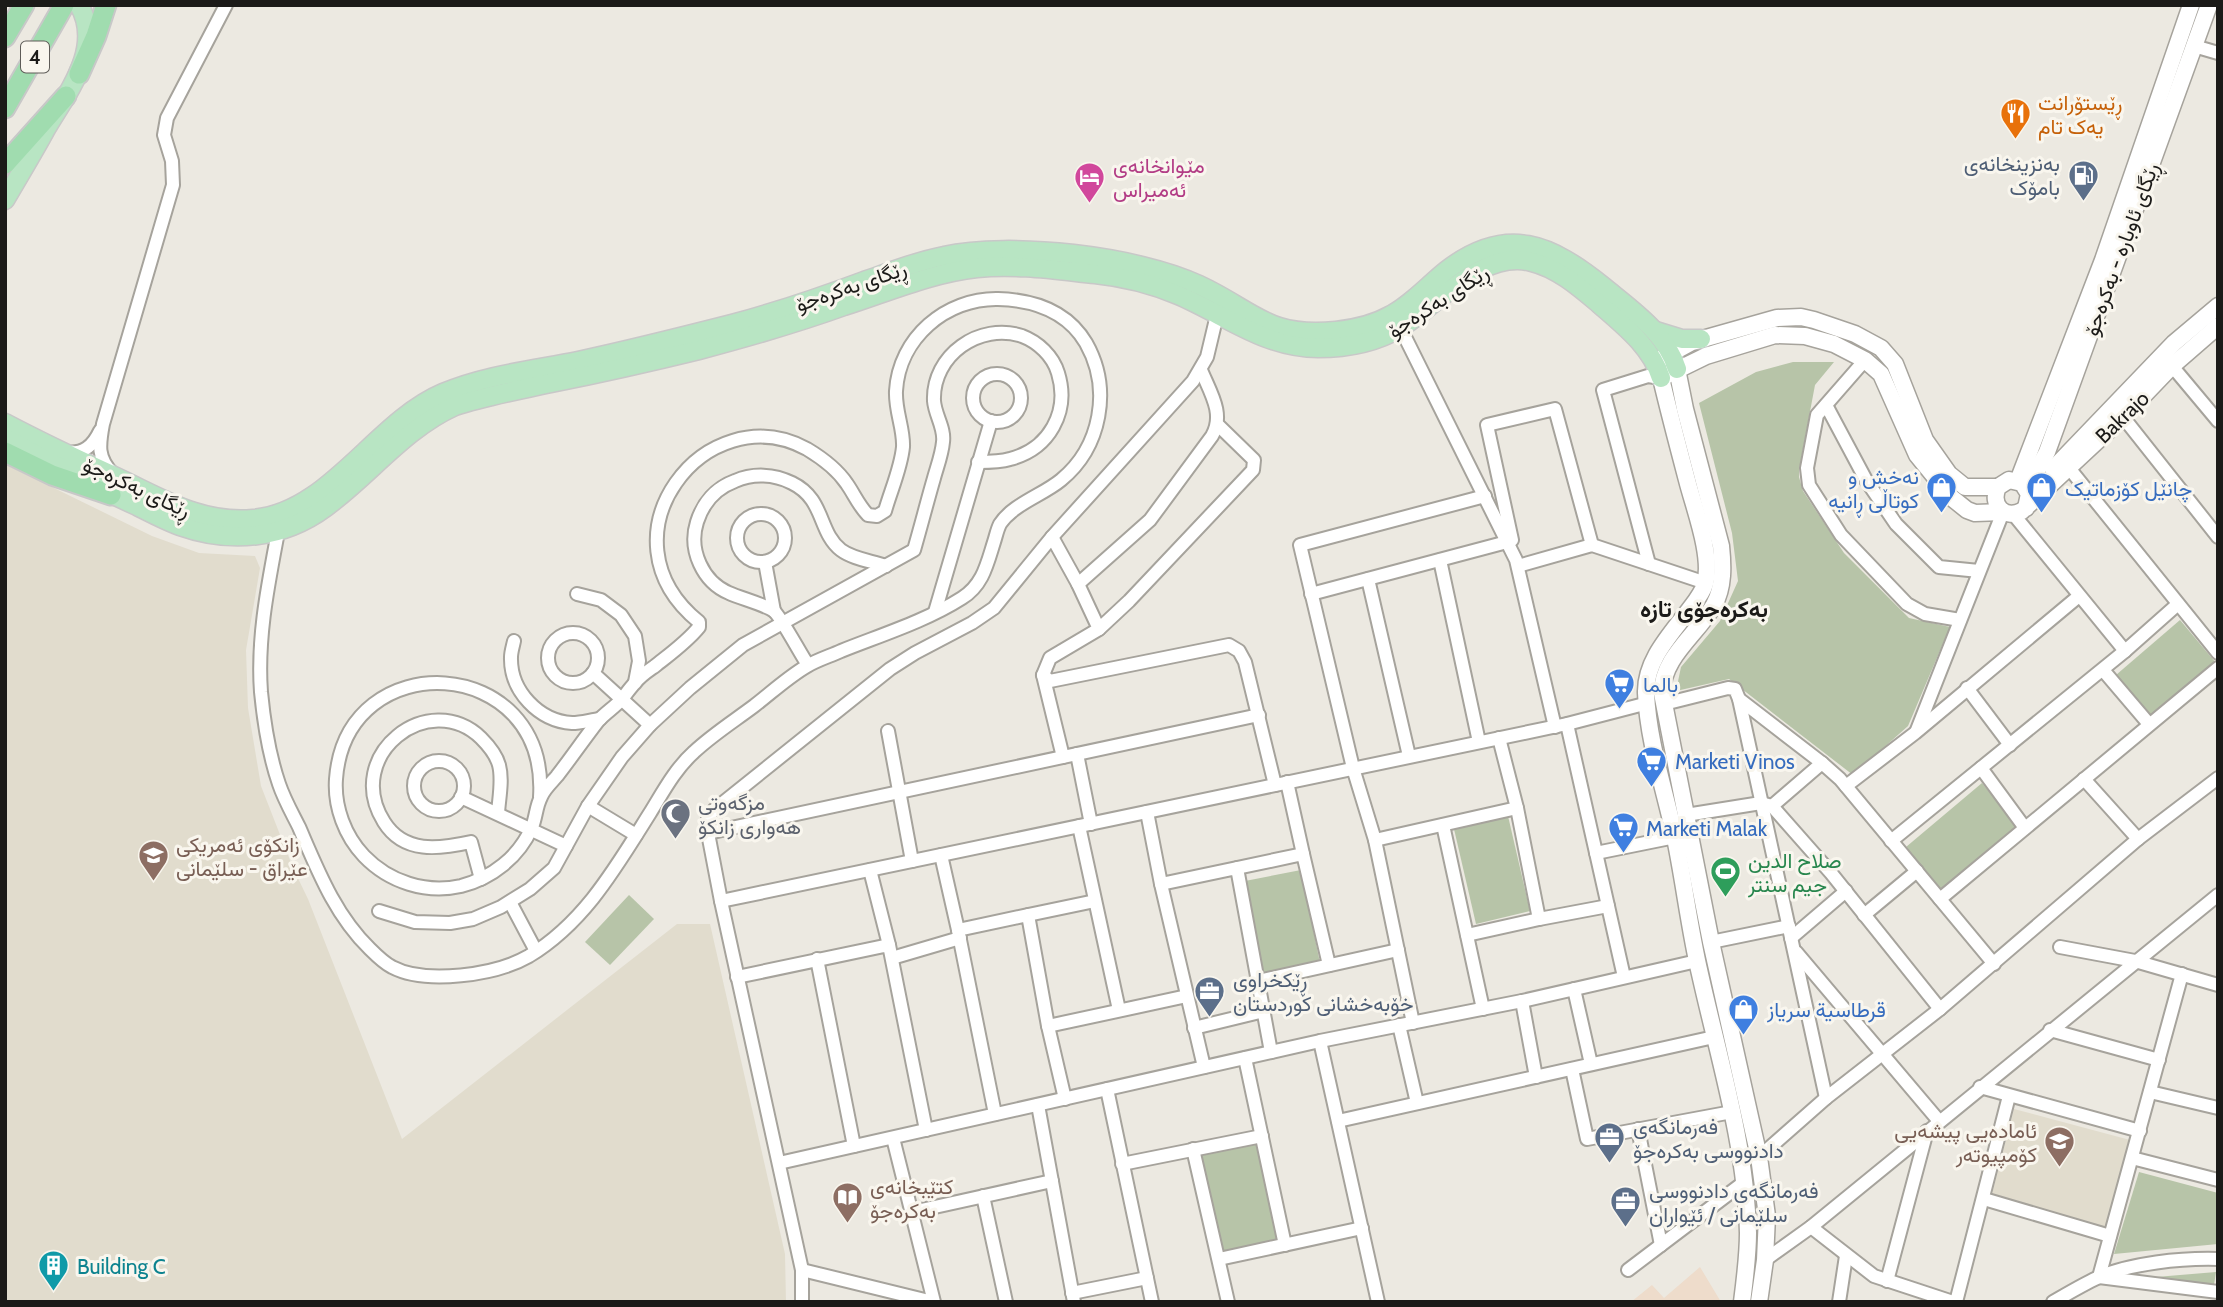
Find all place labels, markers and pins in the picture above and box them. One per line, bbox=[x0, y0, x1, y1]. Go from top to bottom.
place label: ڕێستۆرانت یەک تام bbox=[2038, 90, 2122, 141]
restaurant icon: ڕێستۆرانت یەک تام bbox=[1998, 97, 2032, 141]
place label: بەنزینخانەی بامۆک bbox=[1964, 151, 2060, 201]
place label: مێوانخانەی ئەمیراس bbox=[1113, 153, 1205, 203]
fuel station icon: بەنزینخانەی بامۆک bbox=[2066, 158, 2100, 202]
hotel icon: مێوانخانەی ئەمیراس bbox=[1073, 160, 1107, 204]
place label: نەخش و کوتاڵی ڕانیە bbox=[1828, 464, 1919, 518]
shop icon: نەخش و کوتاڵی ڕانیە bbox=[1925, 471, 1959, 515]
shop icon: چانێل کۆزماتیک bbox=[2025, 471, 2059, 515]
place label: چانێل کۆزماتیک bbox=[2065, 476, 2192, 503]
supermarket icon: بالما bbox=[1603, 667, 1637, 711]
place label: بالما bbox=[1643, 672, 1678, 697]
supermarket icon: Marketi Vinos bbox=[1635, 744, 1669, 788]
place label: Marketi Vinos bbox=[1675, 749, 1795, 774]
place label: مزگەوتی هەواری زانکۆ bbox=[698, 790, 801, 840]
mosque icon: مزگەوتی هەواری زانکۆ bbox=[658, 797, 692, 841]
supermarket icon: Marketi Malak bbox=[1606, 811, 1640, 855]
place label: Marketi Malak bbox=[1646, 816, 1768, 841]
place label: زانکۆی ئەمریکی عێراق - سلێمانی bbox=[176, 832, 308, 882]
school or university icon: زانکۆی ئەمریکی عێراق - سلێمانی bbox=[136, 839, 170, 883]
place label: صلاح الدين جيم سنتر bbox=[1747, 848, 1841, 899]
sports icon: صلاح الدين جيم سنتر bbox=[1708, 855, 1742, 899]
place label: ڕێکخراوی خۆبەخشانی کوردستان bbox=[1233, 967, 1414, 1017]
office icon: ڕێکخراوی خۆبەخشانی کوردستان bbox=[1193, 974, 1227, 1018]
shop icon: قرطاسية سرياز bbox=[1727, 992, 1761, 1036]
place label: قرطاسية سرياز bbox=[1766, 997, 1886, 1023]
place label: فەرمانگەی دادنووسی بەکرەجۆ bbox=[1633, 1114, 1784, 1164]
place label: ئامادەیی پیشەیی کۆمپیوتەر bbox=[1894, 1118, 2037, 1169]
office icon: فەرمانگەی دادنووسی بەکرەجۆ bbox=[1593, 1121, 1627, 1165]
school or university icon: ئامادەیی پیشەیی کۆمپیوتەر bbox=[2043, 1125, 2077, 1169]
place label: کتێبخانەی بەکرەجۆ bbox=[870, 1174, 953, 1224]
place label: فەرمانگەی دادنووسی سلێمانی / ئێواران bbox=[1649, 1178, 1819, 1228]
library icon: کتێبخانەی بەکرەجۆ bbox=[830, 1181, 864, 1225]
office icon: فەرمانگەی دادنووسی سلێمانی / ئێواران bbox=[1609, 1185, 1643, 1229]
building icon: Building C bbox=[37, 1249, 71, 1293]
place label: Building C bbox=[77, 1254, 166, 1279]

